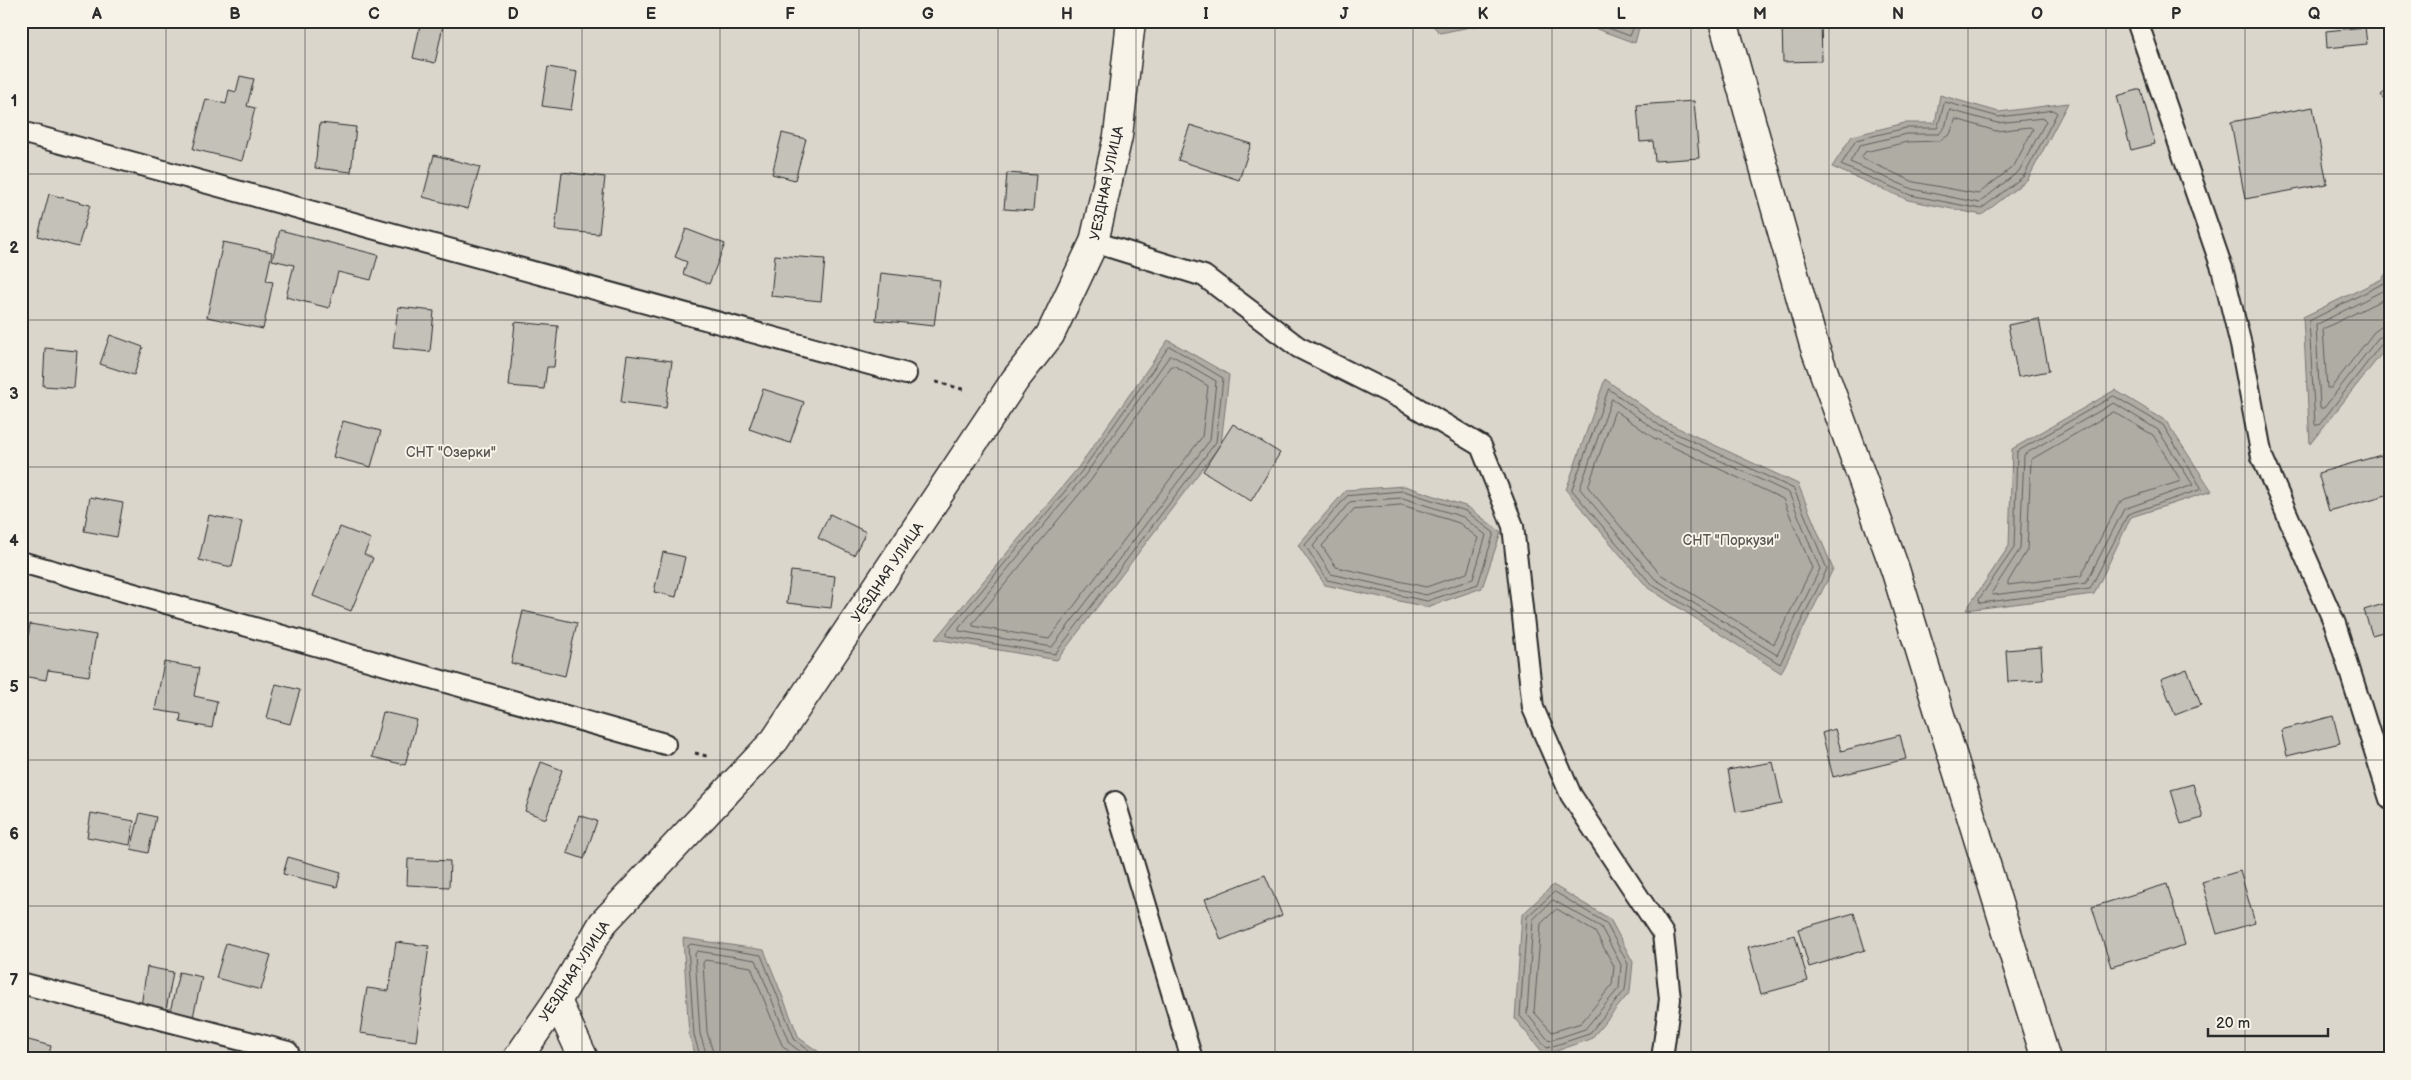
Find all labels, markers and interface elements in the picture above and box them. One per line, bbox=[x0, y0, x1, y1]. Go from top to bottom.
text: A bbox=[91, 5, 102, 24]
text: B bbox=[229, 5, 241, 24]
text: C bbox=[368, 5, 380, 24]
text: D bbox=[507, 5, 519, 24]
text: E bbox=[646, 5, 656, 24]
text: F bbox=[785, 5, 795, 24]
text: G bbox=[922, 5, 934, 24]
text: H bbox=[1061, 5, 1073, 24]
text: I bbox=[1203, 5, 1209, 24]
text: J bbox=[1340, 5, 1349, 24]
text: K bbox=[1478, 5, 1489, 24]
text: L bbox=[1616, 5, 1626, 24]
text: M bbox=[1753, 5, 1767, 24]
text: N bbox=[1892, 5, 1904, 24]
text: O bbox=[2031, 5, 2043, 24]
text: P bbox=[2171, 5, 2181, 24]
text: Q bbox=[2308, 5, 2320, 24]
text: 1 bbox=[11, 92, 17, 111]
street label: УЕЗДНАЯ УЛИЦА bbox=[1086, 124, 1127, 242]
text: 2 bbox=[9, 239, 19, 258]
text: 3 bbox=[9, 385, 19, 404]
park label: СНТ "Озерки" bbox=[406, 444, 496, 461]
street label: УЕЗДНАЯ УЛИЦА bbox=[848, 519, 927, 625]
text: 4 bbox=[9, 532, 19, 551]
park label: СНТ "Поркузи" bbox=[1683, 532, 1779, 549]
text: 5 bbox=[9, 678, 19, 697]
text: 6 bbox=[9, 825, 19, 844]
street label: УЕЗДНАЯ УЛИЦА bbox=[536, 917, 614, 1025]
text: 7 bbox=[10, 971, 19, 990]
scale bar bbox=[2208, 1005, 2328, 1037]
text: 20 m bbox=[2216, 1014, 2250, 1033]

